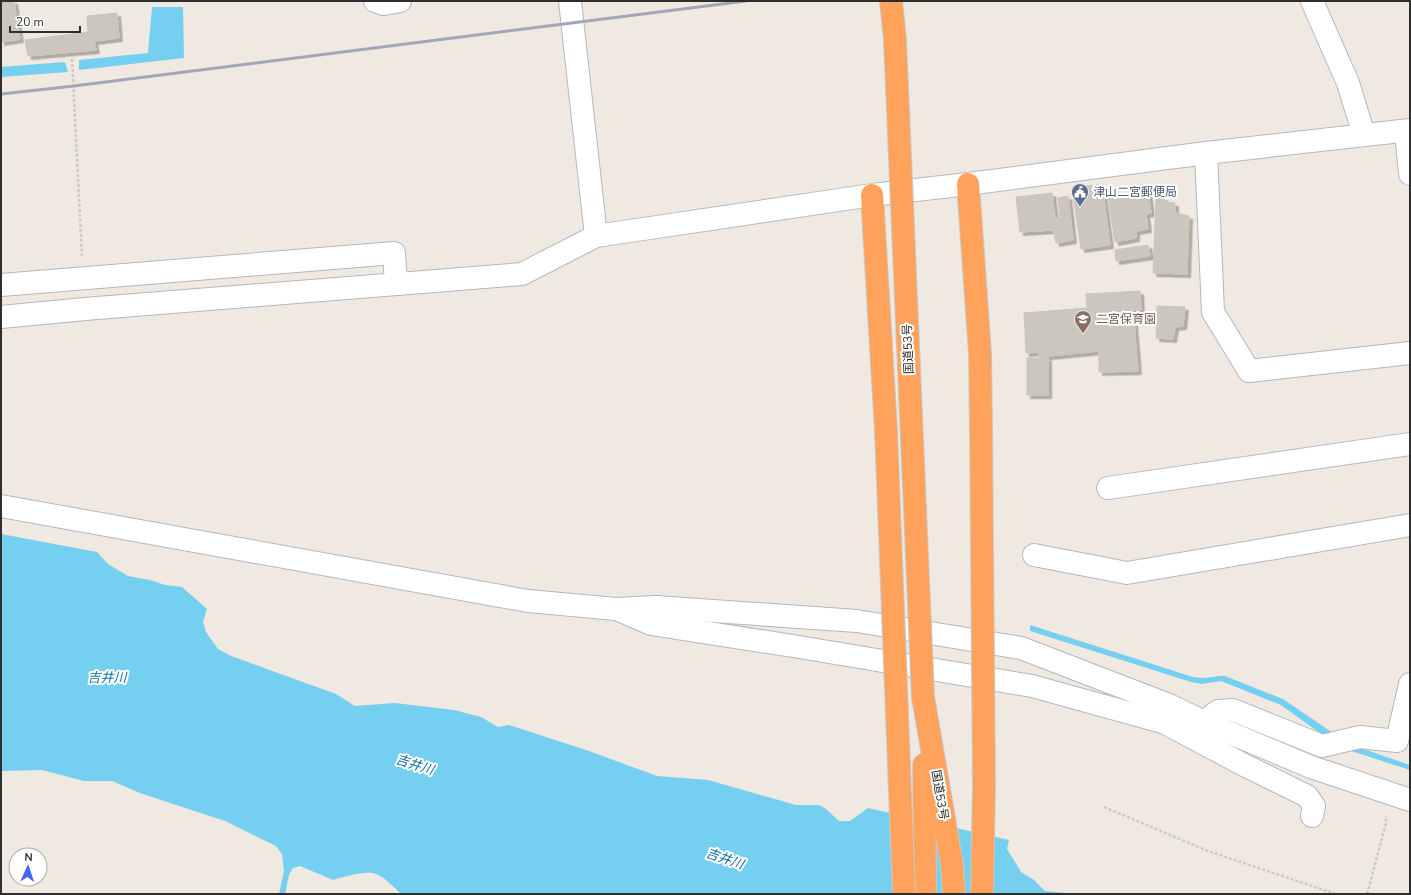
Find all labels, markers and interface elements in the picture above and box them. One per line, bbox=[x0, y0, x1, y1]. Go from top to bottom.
scale bar bbox=[10, 8, 80, 34]
text: 20 m bbox=[16, 14, 44, 30]
public building icon: 津山二宮郵便局 bbox=[1070, 182, 1090, 207]
place label: 津山二宮郵便局 bbox=[1093, 184, 1177, 200]
school or university icon: 二宮保育園 bbox=[1073, 309, 1093, 334]
place label: 二宮保育園 bbox=[1096, 311, 1156, 327]
street label: 国道53号 bbox=[899, 324, 917, 374]
water label: 吉井川 bbox=[87, 669, 128, 687]
water label: 吉井川 bbox=[393, 751, 438, 780]
street label: 国道53号 bbox=[928, 769, 952, 821]
water label: 吉井川 bbox=[703, 844, 748, 874]
north arrow bbox=[8, 847, 48, 887]
text: N bbox=[24, 850, 33, 865]

